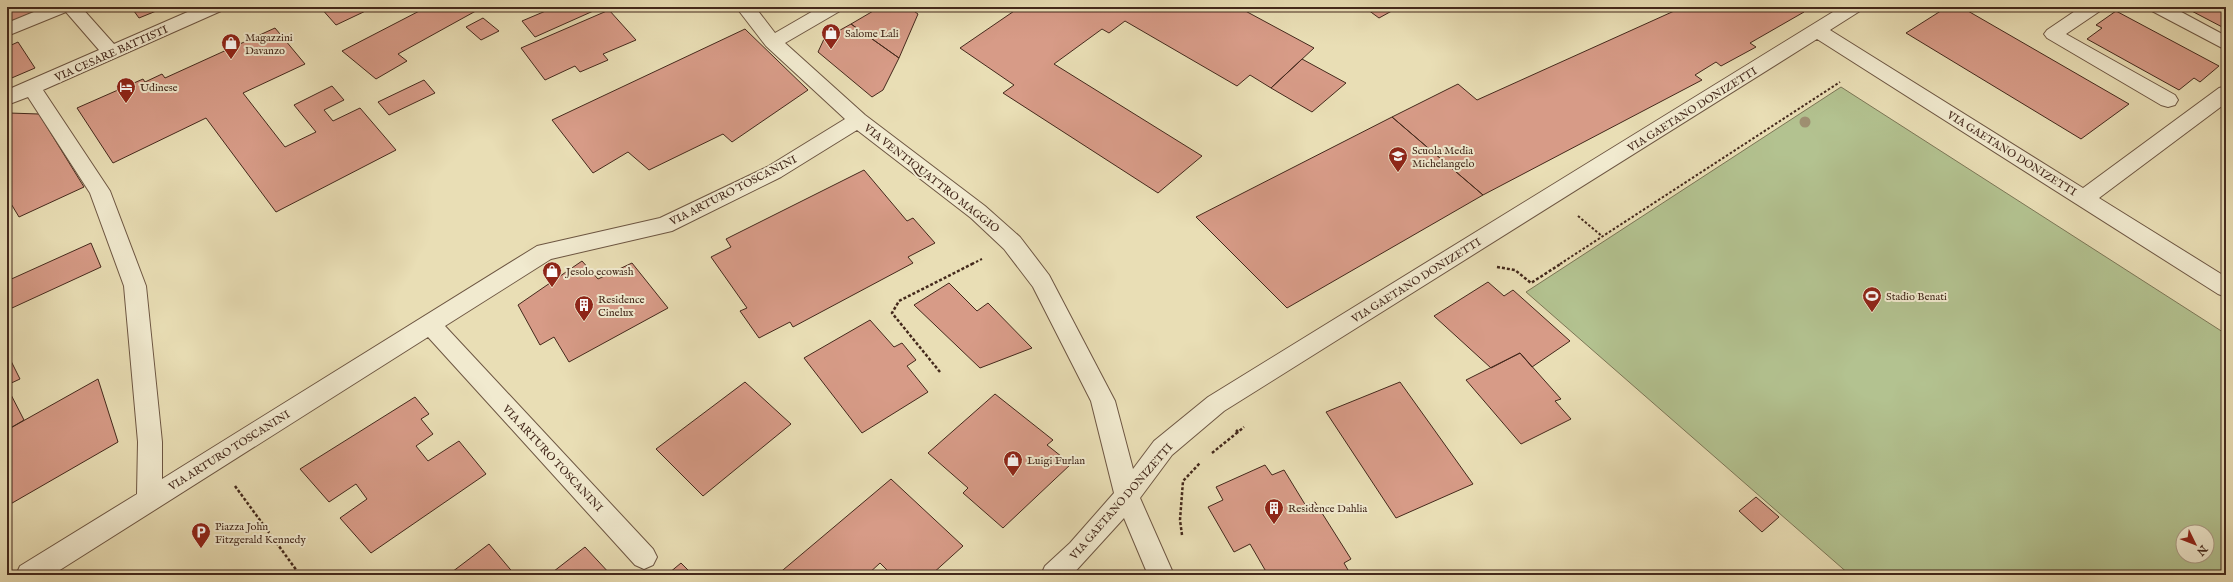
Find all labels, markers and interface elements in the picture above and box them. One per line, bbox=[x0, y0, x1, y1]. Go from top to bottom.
shop icon: Salome Lali bbox=[820, 22, 842, 50]
street label: VIA CESARE BATTISTI bbox=[52, 23, 170, 86]
place label: Salome Lali bbox=[845, 27, 899, 41]
place label: Magazzini Davanzo bbox=[245, 31, 293, 58]
shop icon: Magazzini Davanzo bbox=[220, 32, 242, 60]
street label: VIA GAETANO DONIZETTI bbox=[1624, 64, 1760, 156]
hotel icon: Udinese bbox=[115, 76, 137, 104]
place label: Udinese bbox=[140, 81, 178, 95]
street label: VIA GAETANO DONIZETTI bbox=[1943, 108, 2079, 200]
street label: VIA VENTIQUATTRO MAGGIO bbox=[860, 121, 1002, 236]
place label: Scuola Media Michelangelo bbox=[1412, 144, 1474, 171]
school or university icon: Scuola Media Michelangelo bbox=[1387, 145, 1409, 173]
street label: VIA ARTURO TOSCANINI bbox=[667, 153, 800, 230]
street label: VIA GAETANO DONIZETTI bbox=[1348, 235, 1484, 327]
shop icon: Jesolo ecowash bbox=[541, 260, 563, 288]
place label: Jesolo ecowash bbox=[564, 265, 634, 279]
sports icon: Stadio Benati bbox=[1861, 285, 1883, 313]
place label: Stadio Benati bbox=[1886, 290, 1947, 304]
place label: Residence Cinelux bbox=[598, 293, 645, 320]
building icon: Residence Cinelux bbox=[573, 294, 595, 322]
street label: VIA ARTURO TOSCANINI bbox=[498, 402, 606, 515]
street label: VIA ARTURO TOSCANINI bbox=[165, 407, 293, 495]
street label: VIA GAETANO DONIZETTI bbox=[1067, 440, 1176, 564]
shop icon: Luigi Furlan bbox=[1002, 449, 1024, 477]
place label: Luigi Furlan bbox=[1027, 454, 1085, 468]
building icon: Residence Dahlia bbox=[1263, 497, 1285, 525]
place label: Residence Dahlia bbox=[1288, 502, 1367, 516]
place label: Piazza John Fitzgerald Kennedy bbox=[215, 520, 306, 547]
parking icon: Piazza John Fitzgerald Kennedy bbox=[190, 521, 212, 549]
north arrow bbox=[2175, 524, 2215, 564]
text: N bbox=[2193, 541, 2211, 559]

